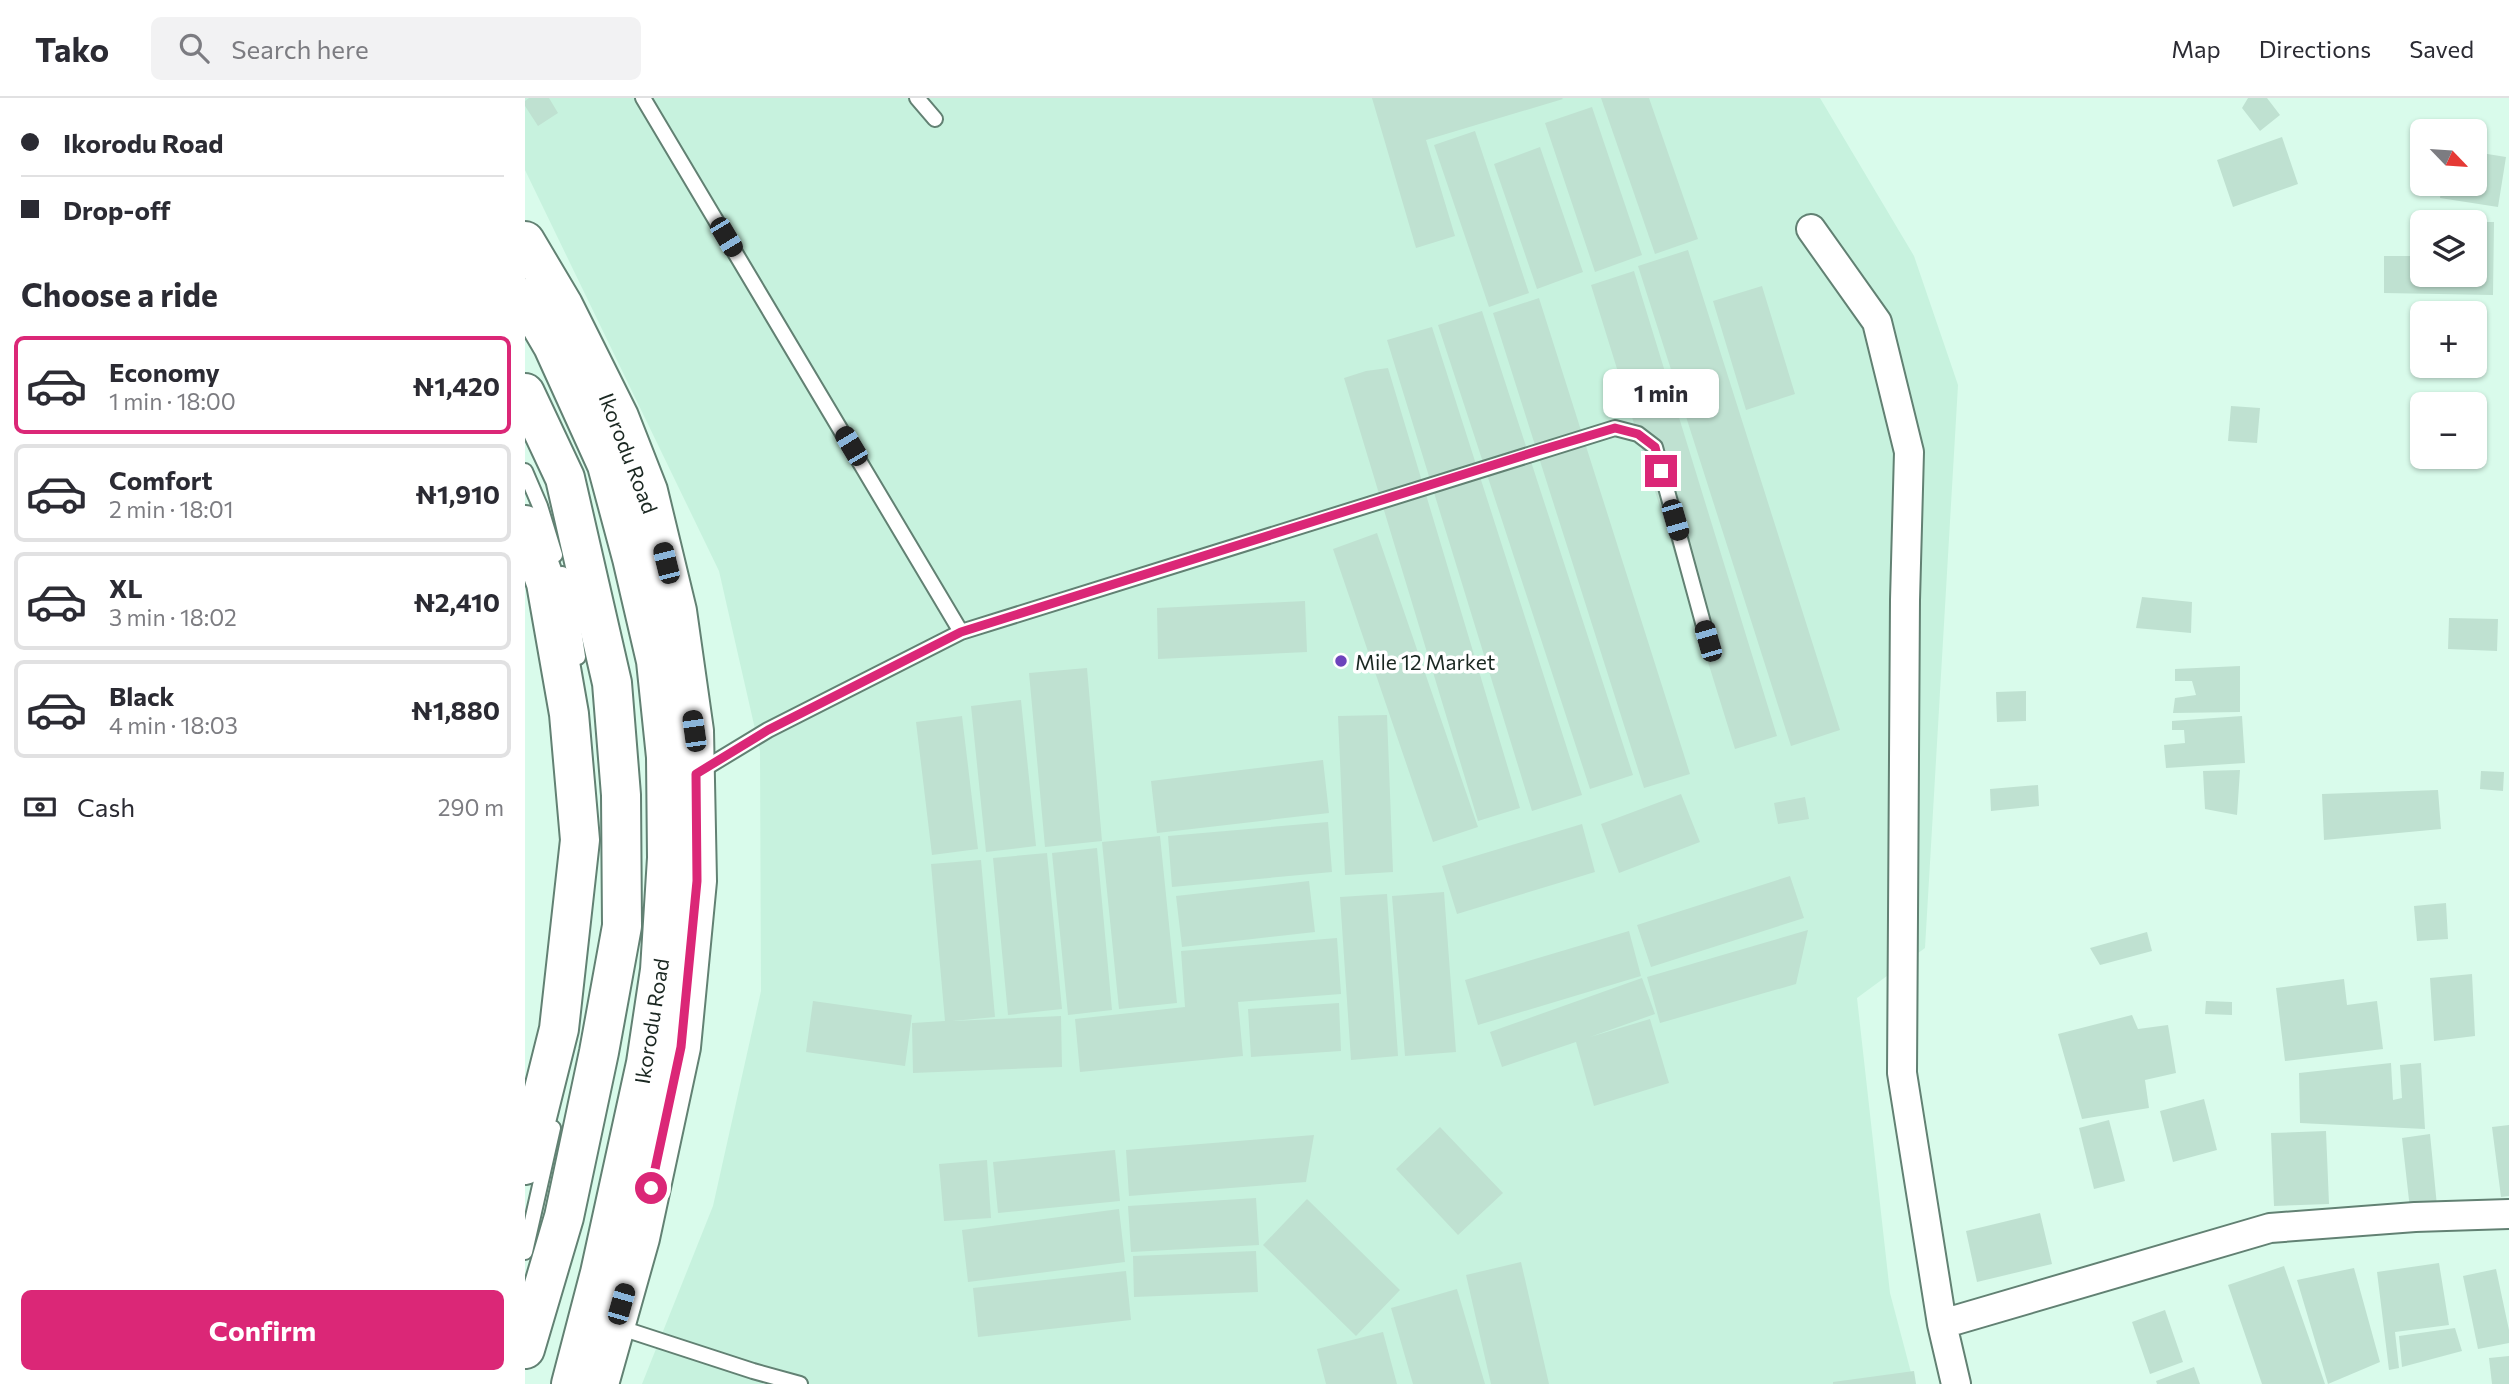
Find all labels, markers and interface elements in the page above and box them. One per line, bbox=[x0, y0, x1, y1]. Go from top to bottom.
search box bbox=[151, 17, 641, 80]
text: Tako bbox=[35, 28, 109, 69]
icon: search bbox=[175, 29, 213, 67]
text: Search here bbox=[231, 33, 369, 64]
text: Map bbox=[2171, 34, 2221, 63]
text: Directions bbox=[2259, 34, 2371, 63]
text: Saved bbox=[2409, 34, 2474, 63]
north arrow bbox=[2410, 119, 2487, 196]
map controls bbox=[2410, 119, 2487, 469]
text: Ikorodu Road bbox=[63, 127, 223, 158]
text: Drop-off bbox=[63, 194, 170, 225]
button: layers bbox=[2410, 210, 2487, 287]
car bbox=[707, 214, 746, 260]
text: Choose a ride bbox=[21, 274, 218, 314]
button: + bbox=[2410, 301, 2487, 378]
icon: car bbox=[25, 354, 88, 417]
text: Economy bbox=[109, 356, 220, 387]
text: ₦1,420 bbox=[413, 370, 500, 401]
callout: 1 min bbox=[1603, 370, 1719, 418]
text: 1 min bbox=[1634, 379, 1688, 407]
text: 1 min · 18:00 bbox=[109, 387, 236, 415]
street label: Ikorodu Road bbox=[595, 389, 663, 517]
button: − bbox=[2410, 392, 2487, 469]
car bbox=[832, 423, 871, 469]
route end bbox=[1645, 455, 1677, 487]
icon: car bbox=[25, 462, 88, 525]
text: Comfort bbox=[109, 464, 212, 495]
text: ₦1,910 bbox=[415, 478, 500, 509]
text: 2 min · 18:01 bbox=[109, 495, 234, 523]
car bbox=[1660, 497, 1691, 543]
car bbox=[651, 540, 682, 586]
icon: car bbox=[25, 570, 88, 633]
text: XL bbox=[109, 572, 143, 603]
text: ₦2,410 bbox=[414, 586, 500, 617]
text: 3 min · 18:02 bbox=[109, 603, 237, 631]
car bbox=[1693, 618, 1724, 664]
place label: Mile 12 Market bbox=[1355, 649, 1495, 674]
marker: Mile 12 Market bbox=[1333, 653, 1349, 669]
icon: car bbox=[25, 678, 88, 741]
text: Black bbox=[109, 680, 175, 711]
text: ₦1,880 bbox=[411, 694, 500, 725]
car bbox=[681, 709, 708, 753]
text: 4 min · 18:03 bbox=[109, 711, 238, 739]
icon: cash bbox=[21, 788, 59, 826]
text: Cash bbox=[77, 791, 135, 822]
text: 290 m bbox=[438, 793, 504, 821]
street label: Ikorodu Road bbox=[629, 956, 673, 1086]
route start bbox=[635, 1172, 667, 1204]
car bbox=[606, 1281, 637, 1327]
button: Confirm bbox=[21, 1290, 504, 1370]

